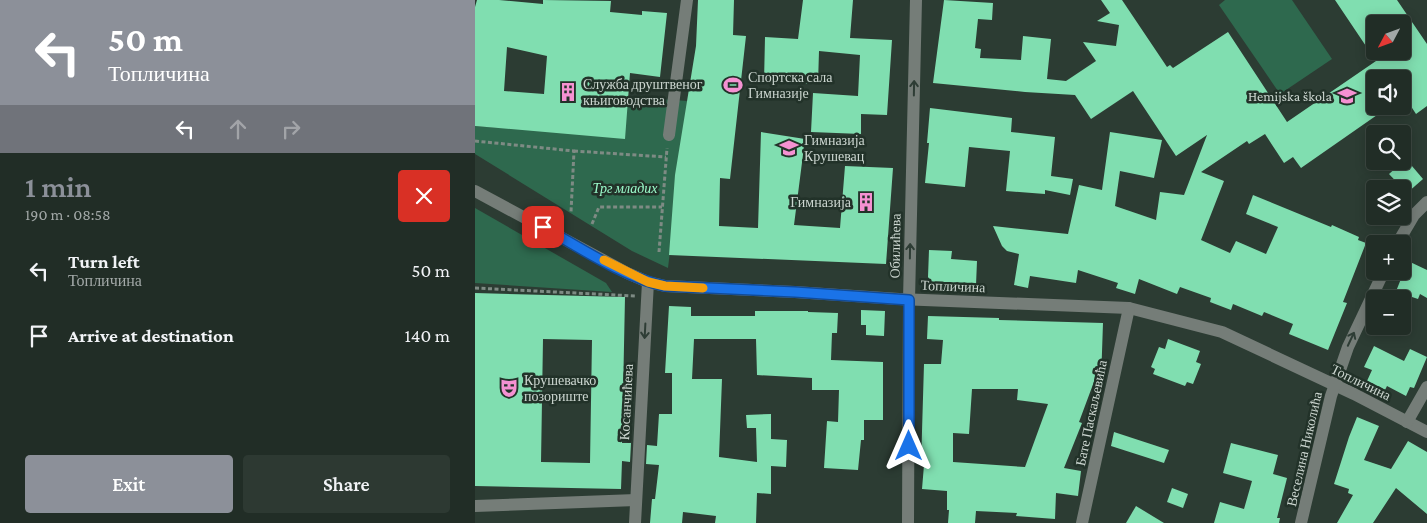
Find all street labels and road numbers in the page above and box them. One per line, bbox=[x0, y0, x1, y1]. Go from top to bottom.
street label: Обилићева bbox=[886, 213, 904, 279]
street label: Топличина bbox=[920, 277, 986, 295]
street label: Бате Паскаљевића bbox=[1072, 358, 1110, 467]
street label: Топличина bbox=[1328, 361, 1394, 404]
street label: Косанчићева bbox=[616, 363, 636, 441]
street label: Веселина Николића bbox=[1283, 389, 1325, 508]

